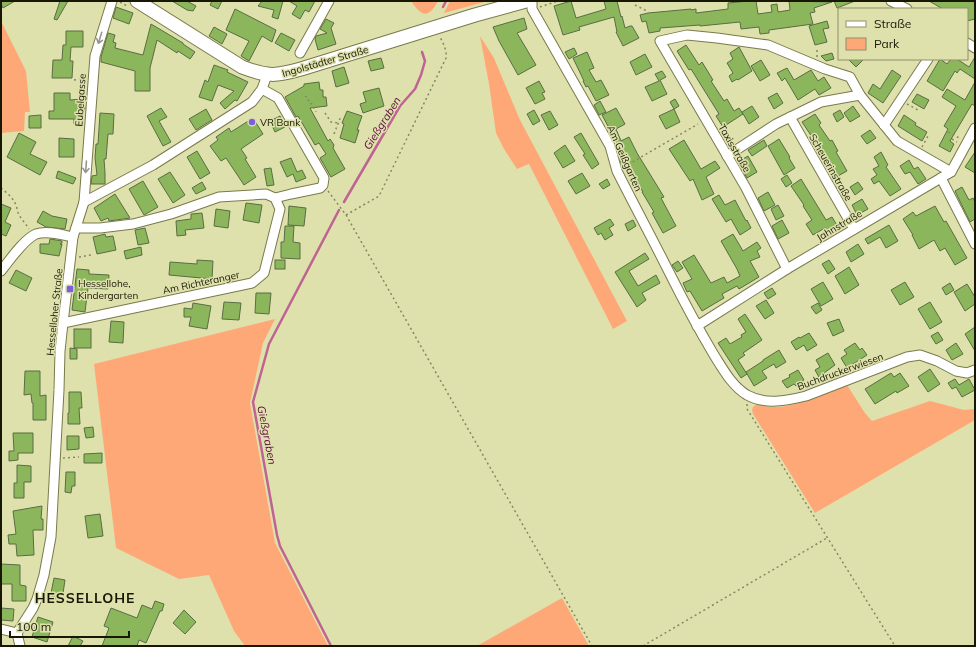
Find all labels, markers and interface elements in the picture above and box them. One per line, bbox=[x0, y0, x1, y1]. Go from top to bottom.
legend bbox=[838, 8, 968, 60]
text: Straße bbox=[874, 16, 911, 31]
one-way arrow bbox=[96, 32, 103, 45]
text: Park bbox=[874, 36, 900, 51]
street label: Ingolstädter Straße bbox=[280, 43, 370, 80]
street label: Eubelgasse bbox=[72, 73, 89, 127]
water label: Gießgraben bbox=[360, 94, 404, 152]
place label: VR Bank bbox=[260, 116, 301, 129]
marker: VR Bank bbox=[247, 117, 257, 127]
street label: Taxisstraße bbox=[716, 122, 754, 175]
street label: Am Geißgarten bbox=[604, 123, 645, 193]
street label: Scheuerinstraße bbox=[806, 131, 855, 203]
one-way arrow bbox=[83, 160, 90, 173]
street label: Jahnstraße bbox=[814, 207, 864, 244]
street label: Hesselloher Straße bbox=[43, 268, 66, 356]
street label: Am Richteranger bbox=[161, 268, 241, 297]
place label: Hessellohe, Kindergarten bbox=[78, 277, 138, 302]
marker: Hessellohe, Kindergarten bbox=[65, 284, 75, 294]
street label: Buchdruckerwiesen bbox=[795, 350, 885, 393]
water label: Gießgraben bbox=[254, 404, 280, 466]
district label: HESSELLOHE bbox=[35, 589, 135, 607]
scale bar bbox=[10, 613, 129, 639]
text: 100 m bbox=[16, 619, 51, 634]

